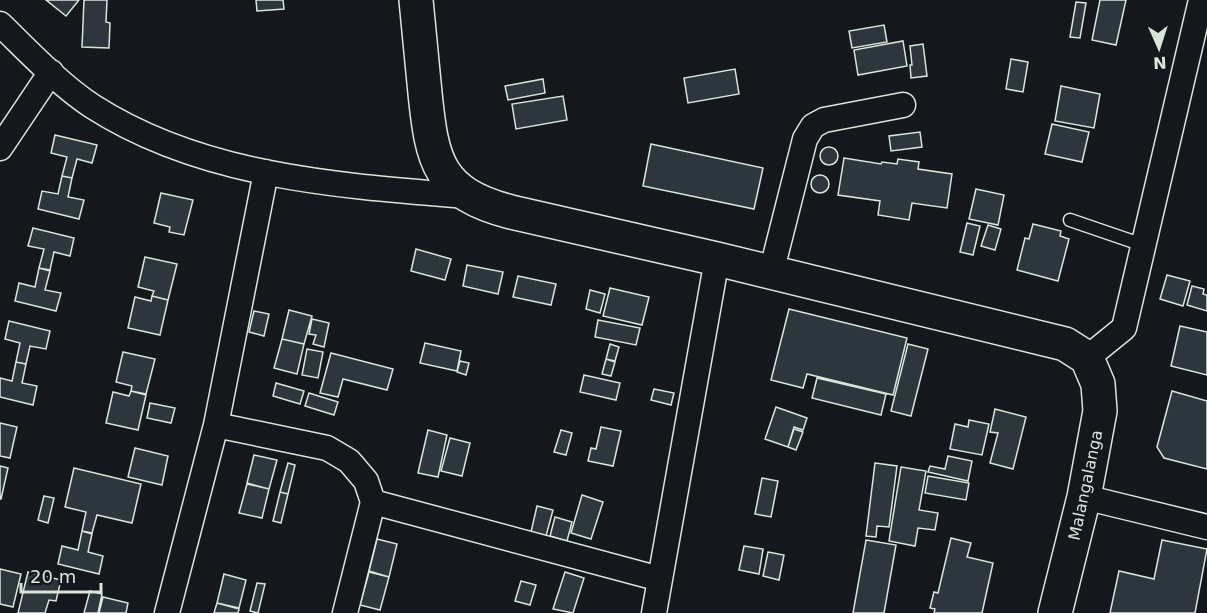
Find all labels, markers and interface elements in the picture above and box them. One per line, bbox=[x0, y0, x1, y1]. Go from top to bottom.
north arrow bbox=[1129, 18, 1189, 78]
text: N bbox=[1153, 53, 1167, 72]
street label: Malangalanga bbox=[1065, 428, 1106, 542]
scale bar bbox=[21, 556, 100, 594]
text: 20 m bbox=[30, 566, 76, 587]

